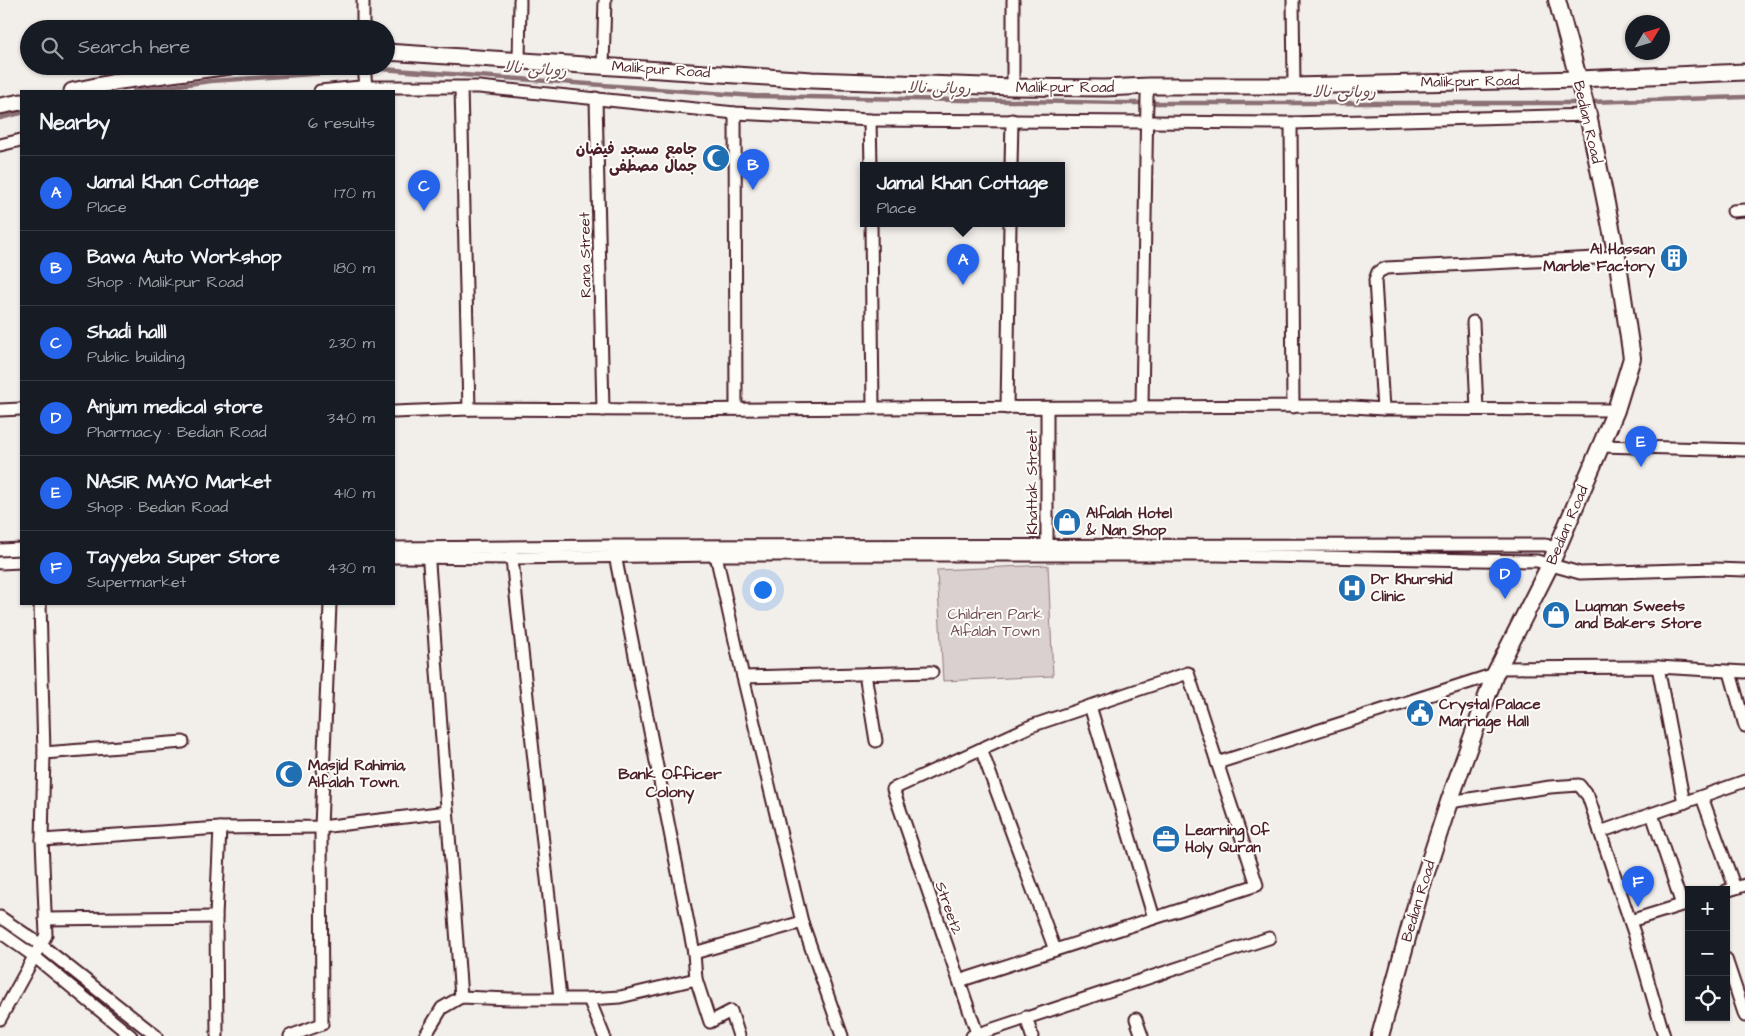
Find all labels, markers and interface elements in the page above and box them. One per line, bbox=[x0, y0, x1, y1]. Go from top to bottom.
north arrow bbox=[1625, 15, 1670, 60]
search box bbox=[20, 20, 395, 75]
icon: search bbox=[38, 34, 66, 62]
text: Search here bbox=[78, 34, 190, 61]
water label: روہائی نالا bbox=[502, 56, 567, 83]
street label: Malikpur Road bbox=[611, 56, 711, 83]
street label: Malikpur Road bbox=[1421, 70, 1520, 93]
water label: روہائی نالا bbox=[907, 76, 971, 100]
street label: Malikpur Road bbox=[1016, 77, 1115, 98]
street label: Bedian Road bbox=[1568, 79, 1607, 166]
water label: روہائی نالا bbox=[1312, 81, 1376, 104]
text: Nearby bbox=[40, 108, 110, 137]
text: 6 results bbox=[308, 112, 375, 134]
place label: جامع مسجد فیضان جمال مصطفی bbox=[576, 139, 697, 177]
mosque icon: جامع مسجد فیضان جمال مصطفی bbox=[701, 143, 731, 173]
pin: B bbox=[737, 149, 769, 190]
popup bbox=[860, 162, 1065, 227]
text: Jamal Khan Cottage bbox=[87, 169, 259, 196]
pin: C bbox=[408, 170, 440, 211]
text: Jamal Khan Cottage bbox=[877, 170, 1048, 197]
text: A bbox=[51, 182, 61, 204]
text: 170 m bbox=[334, 182, 375, 204]
text: Place bbox=[87, 196, 127, 218]
text: Place bbox=[877, 197, 916, 219]
street label: Rana Street bbox=[574, 212, 597, 298]
place label: Al Hassan Marble Factory bbox=[1543, 239, 1656, 278]
building icon: Al Hassan Marble Factory bbox=[1659, 243, 1689, 273]
text: Bawa Auto Workshop bbox=[87, 244, 282, 271]
pin: A bbox=[947, 244, 979, 285]
text: B bbox=[50, 257, 62, 279]
text: 180 m bbox=[334, 257, 375, 279]
text: Shop · Malikpur Road bbox=[87, 271, 243, 293]
text: Shadi halll bbox=[87, 319, 167, 346]
text: C bbox=[50, 332, 62, 354]
text: 230 m bbox=[329, 332, 375, 354]
text: Public building bbox=[87, 346, 185, 368]
text: Anjum medical store bbox=[87, 394, 263, 421]
text: D bbox=[51, 407, 61, 429]
text: 340 m bbox=[327, 407, 375, 429]
text: Pharmacy · Bedian Road bbox=[87, 421, 267, 443]
pin: E bbox=[1625, 426, 1657, 467]
street label: Khattak Street bbox=[1022, 429, 1043, 535]
text: NASIR MAYO Market bbox=[87, 469, 271, 496]
text: E bbox=[51, 482, 61, 504]
text: 410 m bbox=[333, 482, 375, 504]
street label: Bedian Road bbox=[1541, 482, 1594, 568]
text: Shop · Bedian Road bbox=[87, 496, 228, 518]
place label: Alfalah Hotel & Nan Shop bbox=[1085, 503, 1173, 541]
shop icon: Alfalah Hotel & Nan Shop bbox=[1052, 507, 1082, 537]
text: Tayyeba Super Store bbox=[87, 544, 280, 571]
text: F bbox=[50, 557, 62, 579]
text: 430 m bbox=[327, 557, 375, 579]
pin: D bbox=[1489, 558, 1521, 599]
place label: Dr Khurshid Clinic bbox=[1371, 569, 1453, 607]
text: Supermarket bbox=[87, 571, 186, 593]
hospital icon: Dr Khurshid Clinic bbox=[1337, 573, 1367, 603]
your location bbox=[750, 577, 776, 603]
place label: Luqman Sweets and Bakers Store bbox=[1574, 596, 1702, 634]
shop icon: Luqman Sweets and Bakers Store bbox=[1541, 600, 1571, 630]
park label: Children Park Alfalah Town bbox=[948, 604, 1042, 642]
place label: Crystal Palace Marriage Hall bbox=[1439, 694, 1541, 734]
public building icon: Crystal Palace Marriage Hall bbox=[1405, 698, 1435, 728]
place label: Masjid Rahimia, Alfalah Town. bbox=[308, 755, 406, 793]
mosque icon: Masjid Rahimia, Alfalah Town. bbox=[274, 759, 304, 789]
district label: Bank Officer Colony bbox=[618, 763, 722, 804]
place label: Learning Of Holy Quran bbox=[1185, 820, 1270, 859]
office icon: Learning Of Holy Quran bbox=[1151, 824, 1181, 854]
street label: Bedian Road bbox=[1396, 857, 1441, 945]
pin: F bbox=[1622, 866, 1654, 907]
street label: Street2 bbox=[930, 879, 968, 938]
map controls bbox=[1685, 886, 1730, 1021]
button: + bbox=[1685, 886, 1730, 931]
button: − bbox=[1685, 931, 1730, 976]
button: locate bbox=[1685, 976, 1730, 1021]

